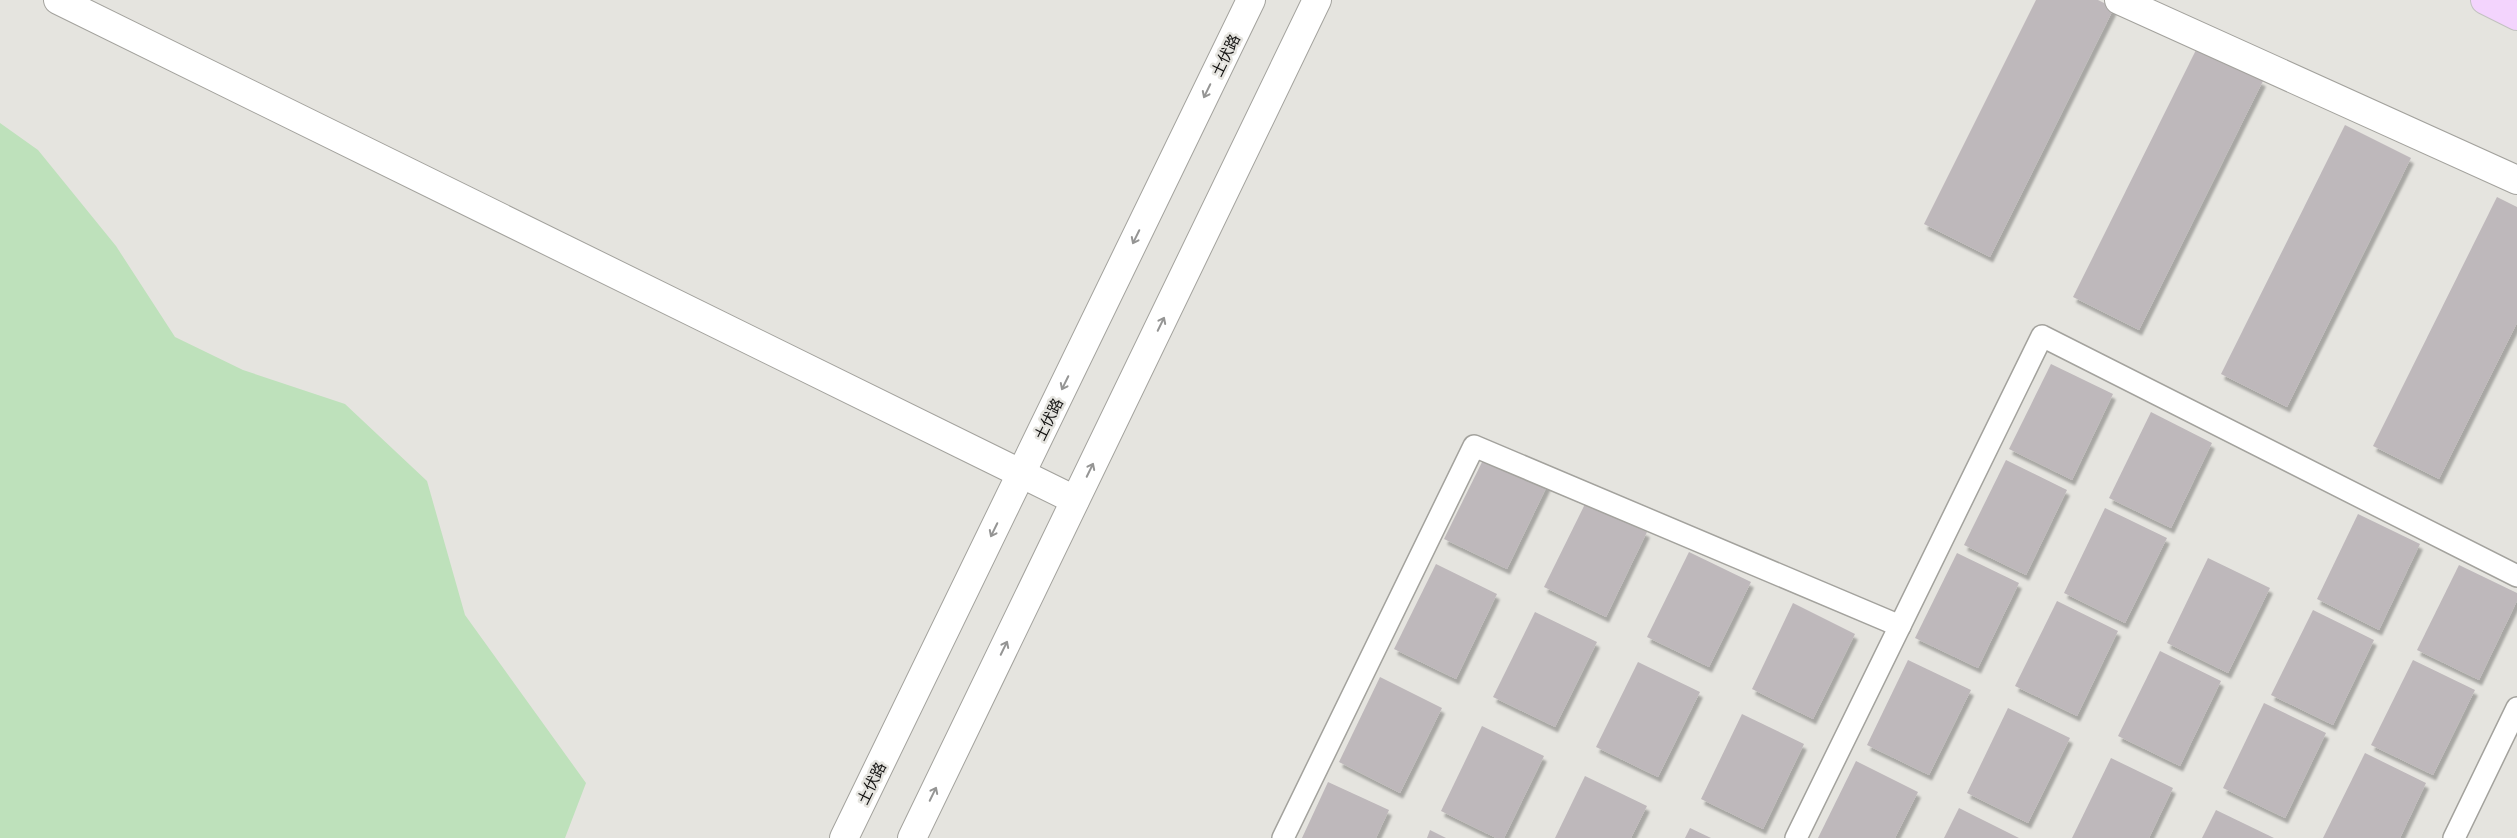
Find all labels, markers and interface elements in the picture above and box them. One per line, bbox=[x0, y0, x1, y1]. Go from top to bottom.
street label: 土伏路 bbox=[1206, 30, 1244, 80]
one-way arrow bbox=[1202, 83, 1211, 98]
one-way arrow bbox=[1131, 229, 1140, 244]
one-way arrow bbox=[1156, 317, 1166, 332]
one-way arrow bbox=[1060, 376, 1070, 391]
street label: 土伏路 bbox=[1029, 394, 1067, 444]
one-way arrow bbox=[1086, 463, 1095, 478]
one-way arrow bbox=[989, 522, 999, 537]
one-way arrow bbox=[1000, 641, 1009, 656]
street label: 土伏路 bbox=[852, 758, 890, 808]
one-way arrow bbox=[929, 787, 939, 802]

